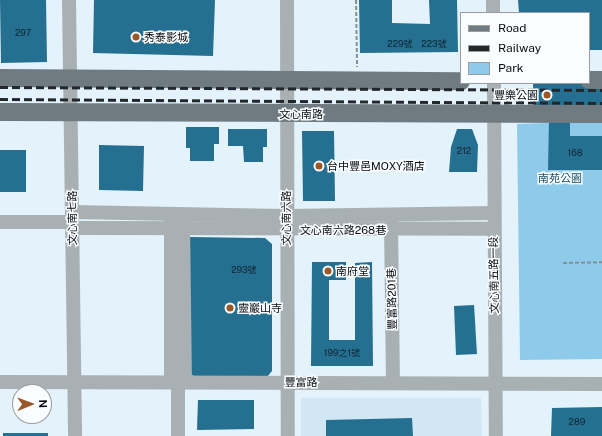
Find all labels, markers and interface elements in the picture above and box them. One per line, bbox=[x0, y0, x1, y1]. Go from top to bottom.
legend bbox=[460, 12, 590, 84]
text: Road bbox=[498, 21, 526, 35]
house number: 297 bbox=[15, 28, 31, 38]
place label: 秀泰影城 bbox=[144, 30, 188, 44]
marker: 秀泰影城 bbox=[131, 32, 141, 42]
house number: 229號 bbox=[387, 39, 413, 49]
house number: 223號 bbox=[421, 39, 447, 49]
text: Railway bbox=[498, 41, 541, 55]
text: Park bbox=[498, 61, 524, 75]
place label: 豐樂公園 bbox=[494, 88, 538, 102]
marker: 豐樂公園 bbox=[541, 89, 553, 101]
street label: 文心南路 bbox=[279, 107, 323, 121]
house number: 212 bbox=[457, 146, 471, 156]
house number: 168 bbox=[567, 148, 583, 158]
place label: 台中豐邑MOXY酒店 bbox=[327, 159, 425, 173]
marker: 台中豐邑MOXY酒店 bbox=[314, 161, 324, 171]
park label: 南苑公園 bbox=[538, 171, 582, 185]
street label: 文心南七路 bbox=[65, 191, 79, 245]
street label: 文心南六路 bbox=[279, 191, 293, 245]
street label: 文心南六路268巷 bbox=[300, 223, 386, 237]
street label: 文心南五路一段 bbox=[487, 236, 501, 314]
place label: 南府堂 bbox=[336, 264, 369, 278]
house number: 293號 bbox=[231, 265, 257, 275]
marker: 南府堂 bbox=[323, 266, 333, 276]
street label: 豐富路201巷 bbox=[385, 268, 399, 330]
place label: 靈巖山寺 bbox=[238, 301, 282, 315]
marker: 靈巖山寺 bbox=[225, 303, 235, 313]
house number: 199之1號 bbox=[324, 348, 360, 358]
street label: 豐富路 bbox=[285, 375, 317, 389]
north arrow bbox=[12, 384, 52, 424]
text: N bbox=[37, 399, 49, 408]
house number: 289 bbox=[569, 417, 585, 427]

